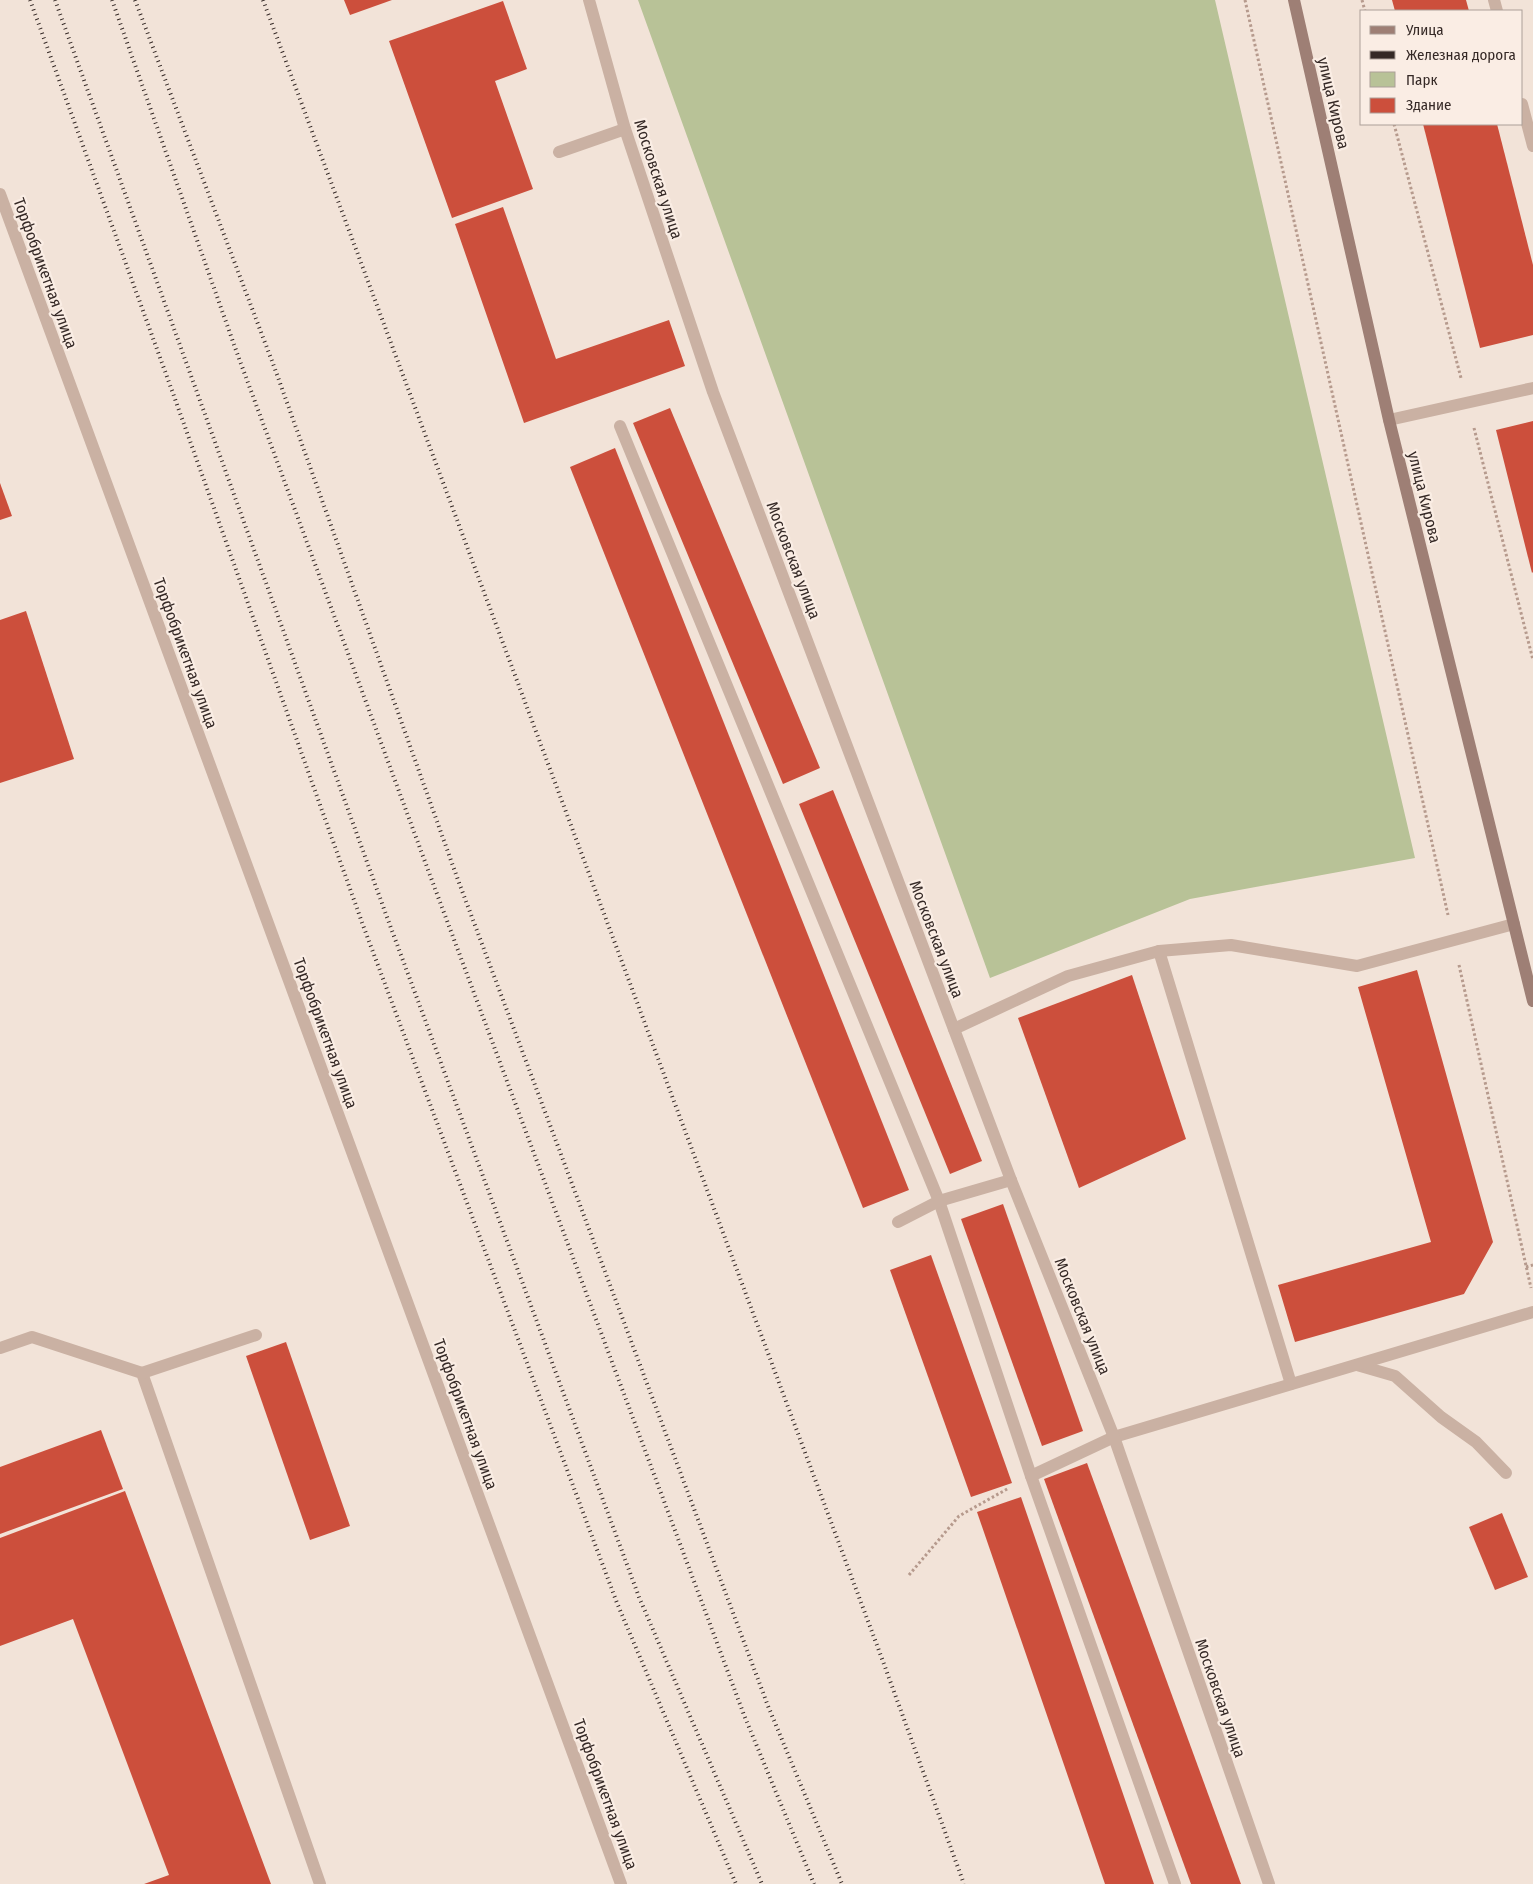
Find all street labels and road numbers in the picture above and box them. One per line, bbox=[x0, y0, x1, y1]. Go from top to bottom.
street label: улица Кирова bbox=[1314, 55, 1353, 151]
street label: Московская улица bbox=[630, 117, 687, 241]
street label: Торфобрикетная улица bbox=[9, 195, 82, 351]
street label: улица Кирова bbox=[1404, 449, 1445, 545]
street label: Московская улица bbox=[762, 499, 825, 622]
street label: Торфобрикетная улица bbox=[149, 575, 222, 731]
street label: Московская улица bbox=[905, 878, 968, 1001]
street label: Торфобрикетная улица bbox=[289, 955, 362, 1111]
street label: Московская улица bbox=[1050, 1255, 1115, 1377]
street label: Торфобрикетная улица bbox=[429, 1336, 502, 1492]
street label: Московская улица bbox=[1191, 1636, 1250, 1760]
street label: Торфобрикетная улица bbox=[569, 1716, 642, 1872]

